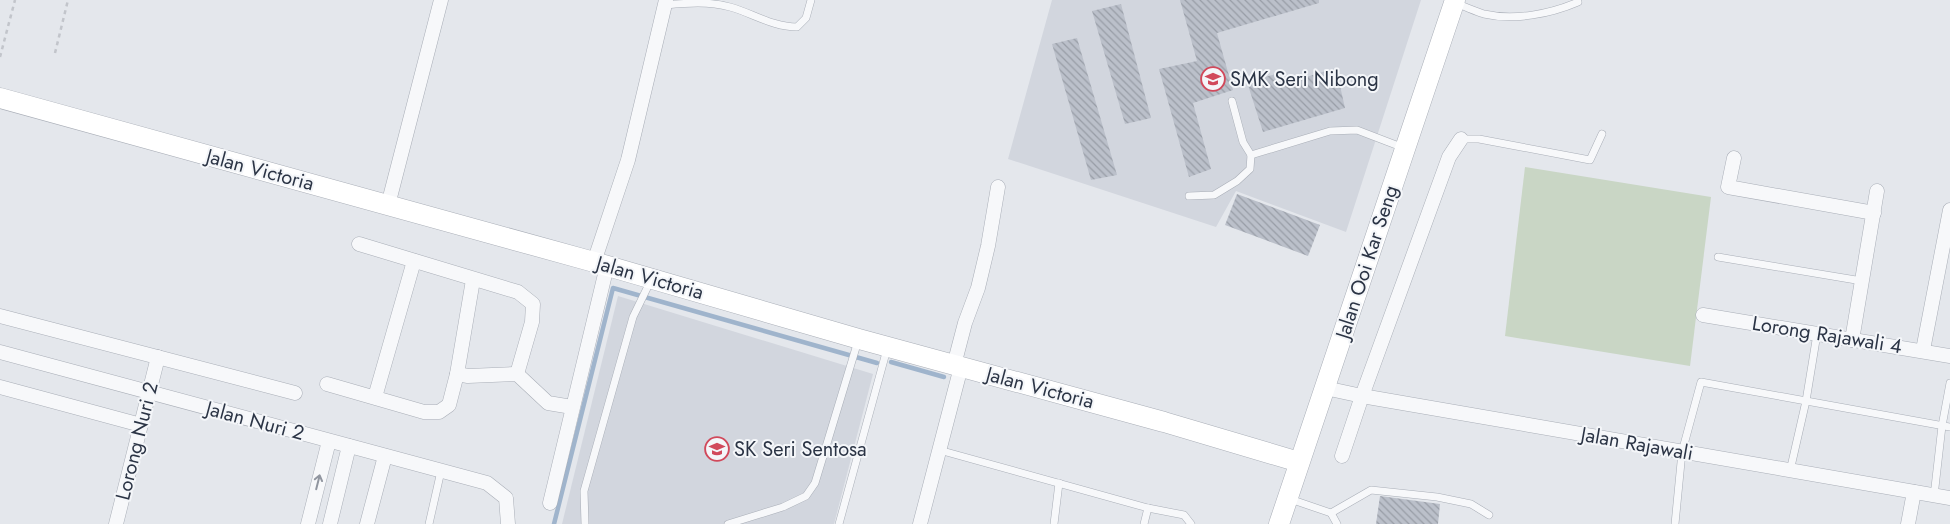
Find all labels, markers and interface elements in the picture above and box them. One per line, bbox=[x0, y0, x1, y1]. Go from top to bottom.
place label: SMK Seri Nibong bbox=[1230, 65, 1379, 94]
school or university icon: SMK Seri Nibong bbox=[1200, 66, 1226, 92]
street label: Jalan Victoria bbox=[200, 141, 317, 198]
street label: Jalan Ooi Kar Seng bbox=[1328, 181, 1406, 345]
street label: Jalan Victoria bbox=[590, 248, 707, 307]
street label: Lorong Rajawali 4 bbox=[1750, 309, 1904, 361]
street label: Jalan Victoria bbox=[980, 359, 1097, 416]
street label: Lorong Nuri 2 bbox=[108, 379, 166, 503]
street label: Jalan Nuri 2 bbox=[200, 393, 307, 448]
street label: Jalan Rajawali bbox=[1576, 419, 1695, 468]
place label: SK Seri Sentosa bbox=[734, 435, 867, 464]
school or university icon: SK Seri Sentosa bbox=[704, 436, 730, 462]
one-way arrow bbox=[314, 475, 323, 491]

